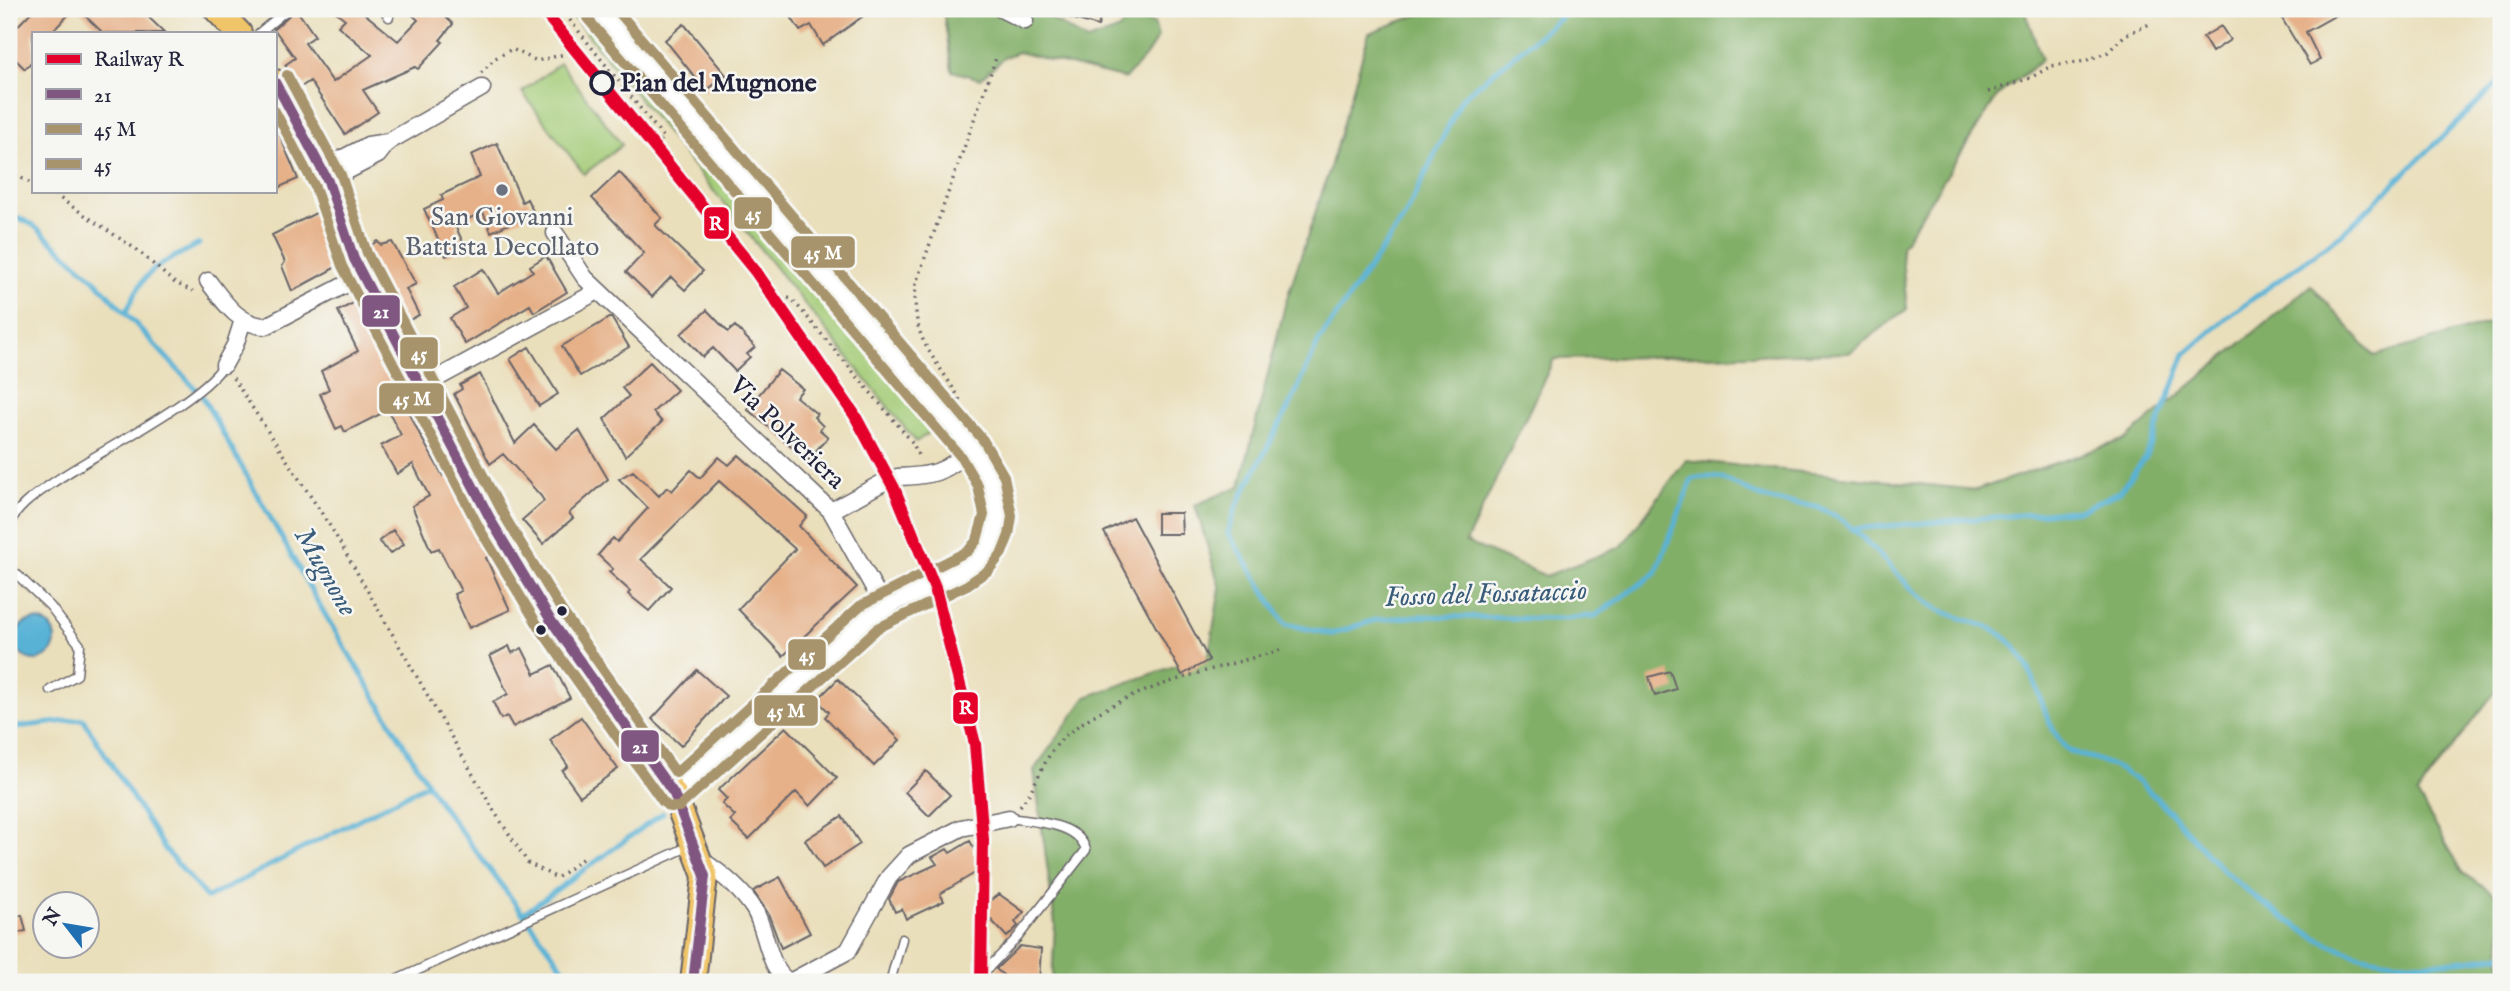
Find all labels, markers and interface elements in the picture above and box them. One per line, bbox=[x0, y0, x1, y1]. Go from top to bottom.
legend bbox=[32, 32, 276, 192]
text: Railway R bbox=[94, 47, 184, 74]
place label: Pian del Mugnone bbox=[620, 67, 817, 100]
marker: Pian del Mugnone bbox=[590, 71, 614, 95]
text: 21 bbox=[94, 83, 112, 110]
text: 45 M bbox=[94, 117, 136, 144]
text: 45 bbox=[94, 153, 112, 180]
marker: San Giovanni Battista Decollato bbox=[494, 182, 510, 198]
line badge: 45 bbox=[733, 196, 773, 230]
place label: San Giovanni Battista Decollato bbox=[405, 201, 599, 264]
text: 45 bbox=[745, 203, 761, 227]
line badge: R bbox=[703, 206, 730, 240]
text: R bbox=[709, 213, 725, 237]
line badge: 45 M bbox=[790, 235, 856, 269]
text: 45 M bbox=[804, 242, 842, 266]
line badge: 21 bbox=[361, 294, 401, 328]
text: 21 bbox=[373, 301, 389, 325]
line badge: 45 bbox=[399, 336, 439, 370]
text: 45 bbox=[411, 343, 427, 367]
street label: Via Polveriera bbox=[721, 369, 852, 497]
line badge: 45 M bbox=[378, 382, 445, 415]
text: 45 M bbox=[393, 388, 431, 412]
water label: Mugnone bbox=[286, 521, 365, 623]
water label: Fosso del Fossataccio bbox=[1384, 574, 1588, 616]
unlabelled marker bbox=[555, 604, 569, 618]
unlabelled marker bbox=[534, 623, 548, 637]
line badge: 45 bbox=[787, 638, 827, 671]
text: 45 bbox=[799, 644, 815, 668]
line badge: R bbox=[952, 691, 979, 725]
line badge: 45 M bbox=[753, 694, 819, 727]
text: R bbox=[959, 697, 975, 721]
text: 45 M bbox=[767, 700, 805, 724]
line badge: 21 bbox=[620, 729, 660, 763]
text: 21 bbox=[632, 736, 648, 760]
north arrow bbox=[32, 890, 102, 960]
text: N bbox=[38, 904, 68, 931]

